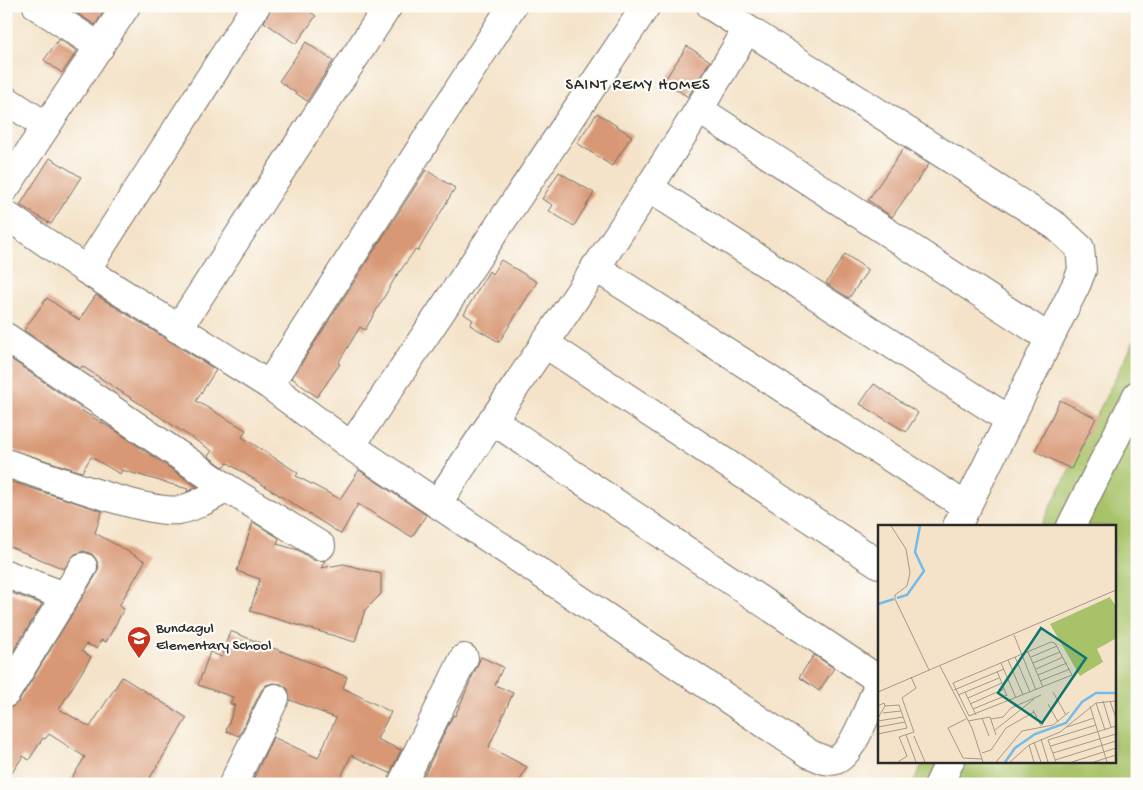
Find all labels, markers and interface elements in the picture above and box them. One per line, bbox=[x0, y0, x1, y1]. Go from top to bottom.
district label: SAINT REMY HOMES bbox=[565, 77, 711, 96]
inset map bbox=[878, 525, 1116, 762]
place label: Bundagul Elementary School bbox=[155, 620, 272, 655]
school or university icon: Bundagul Elementary School bbox=[126, 625, 152, 659]

